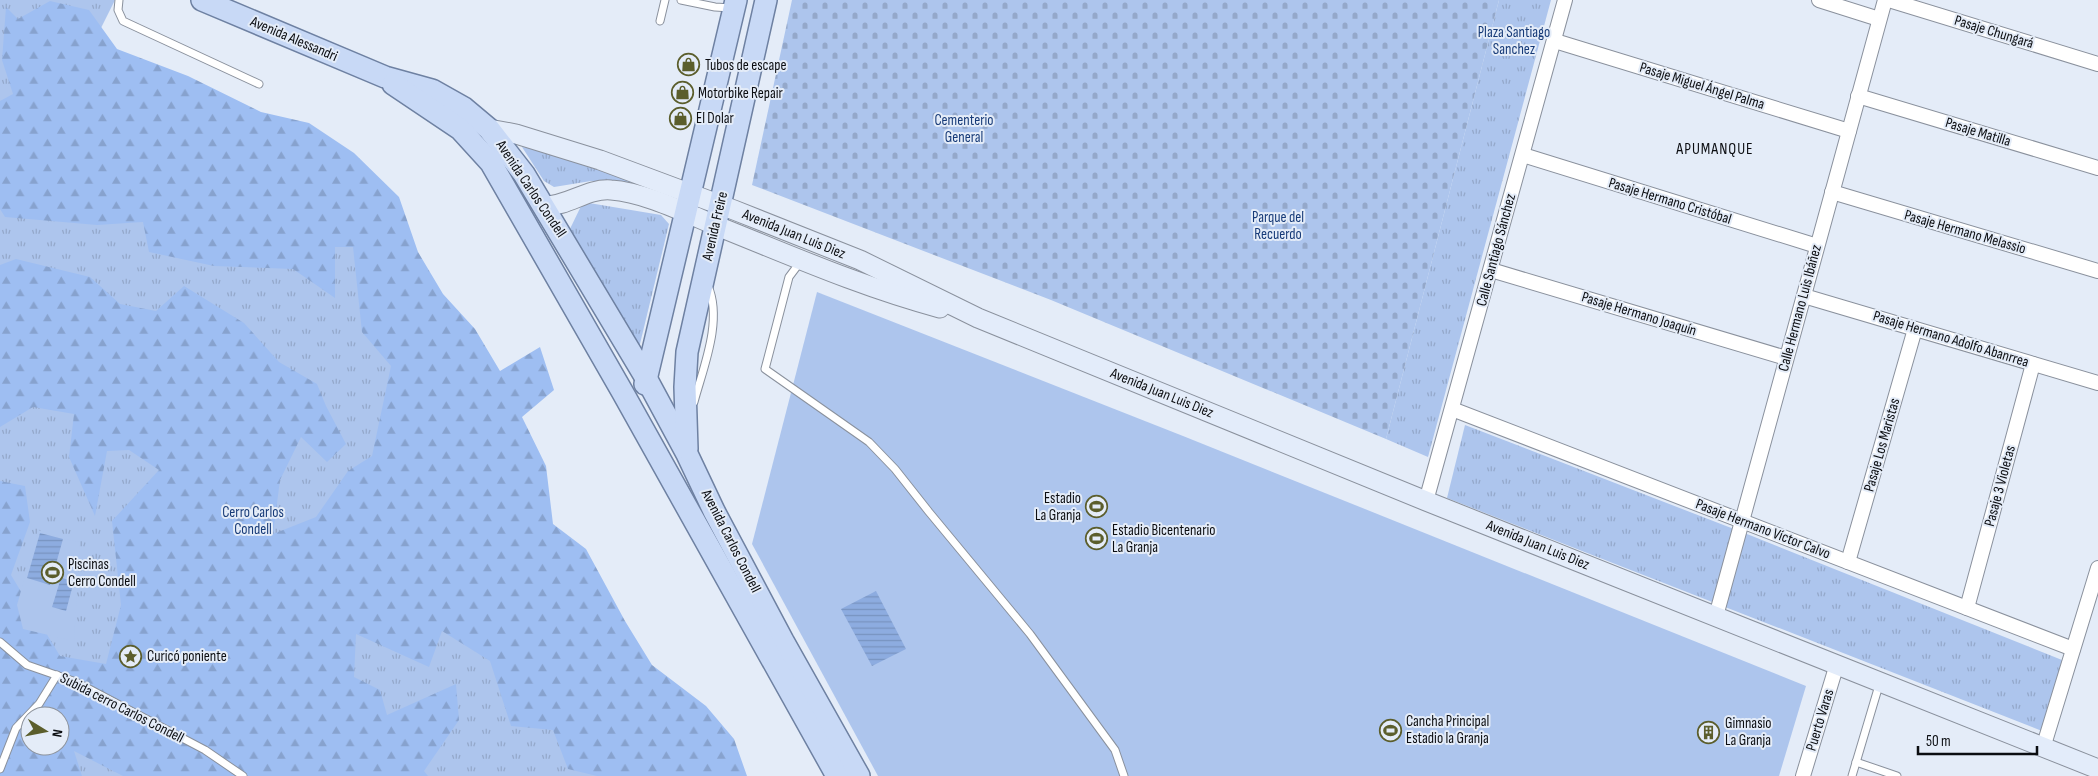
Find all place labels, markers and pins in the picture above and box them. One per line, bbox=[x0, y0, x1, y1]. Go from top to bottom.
shop icon: Tubos de escape bbox=[677, 53, 701, 77]
place label: Tubos de escape bbox=[705, 56, 786, 75]
shop icon: Motorbike Repair bbox=[670, 81, 694, 105]
place label: Motorbike Repair bbox=[698, 84, 784, 103]
shop icon: El Dolar bbox=[668, 106, 692, 130]
place label: El Dolar bbox=[696, 109, 735, 128]
place label: Estadio La Granja bbox=[1035, 489, 1081, 525]
sports icon: Estadio La Granja bbox=[1085, 495, 1109, 519]
place label: Estadio Bicentenario La Granja bbox=[1112, 521, 1215, 557]
sports icon: Estadio Bicentenario La Granja bbox=[1084, 527, 1108, 551]
place label: Piscinas Cerro Condell bbox=[68, 555, 136, 591]
sports icon: Piscinas Cerro Condell bbox=[40, 561, 64, 585]
place icon: Curicó poniente bbox=[119, 644, 143, 668]
place label: Curicó poniente bbox=[147, 647, 227, 666]
place label: Cancha Principal Estadio la Granja bbox=[1406, 712, 1489, 748]
place label: Gimnasio La Granja bbox=[1725, 714, 1772, 750]
sports icon: Cancha Principal Estadio la Granja bbox=[1378, 718, 1402, 742]
building icon: Gimnasio La Granja bbox=[1697, 720, 1721, 744]

